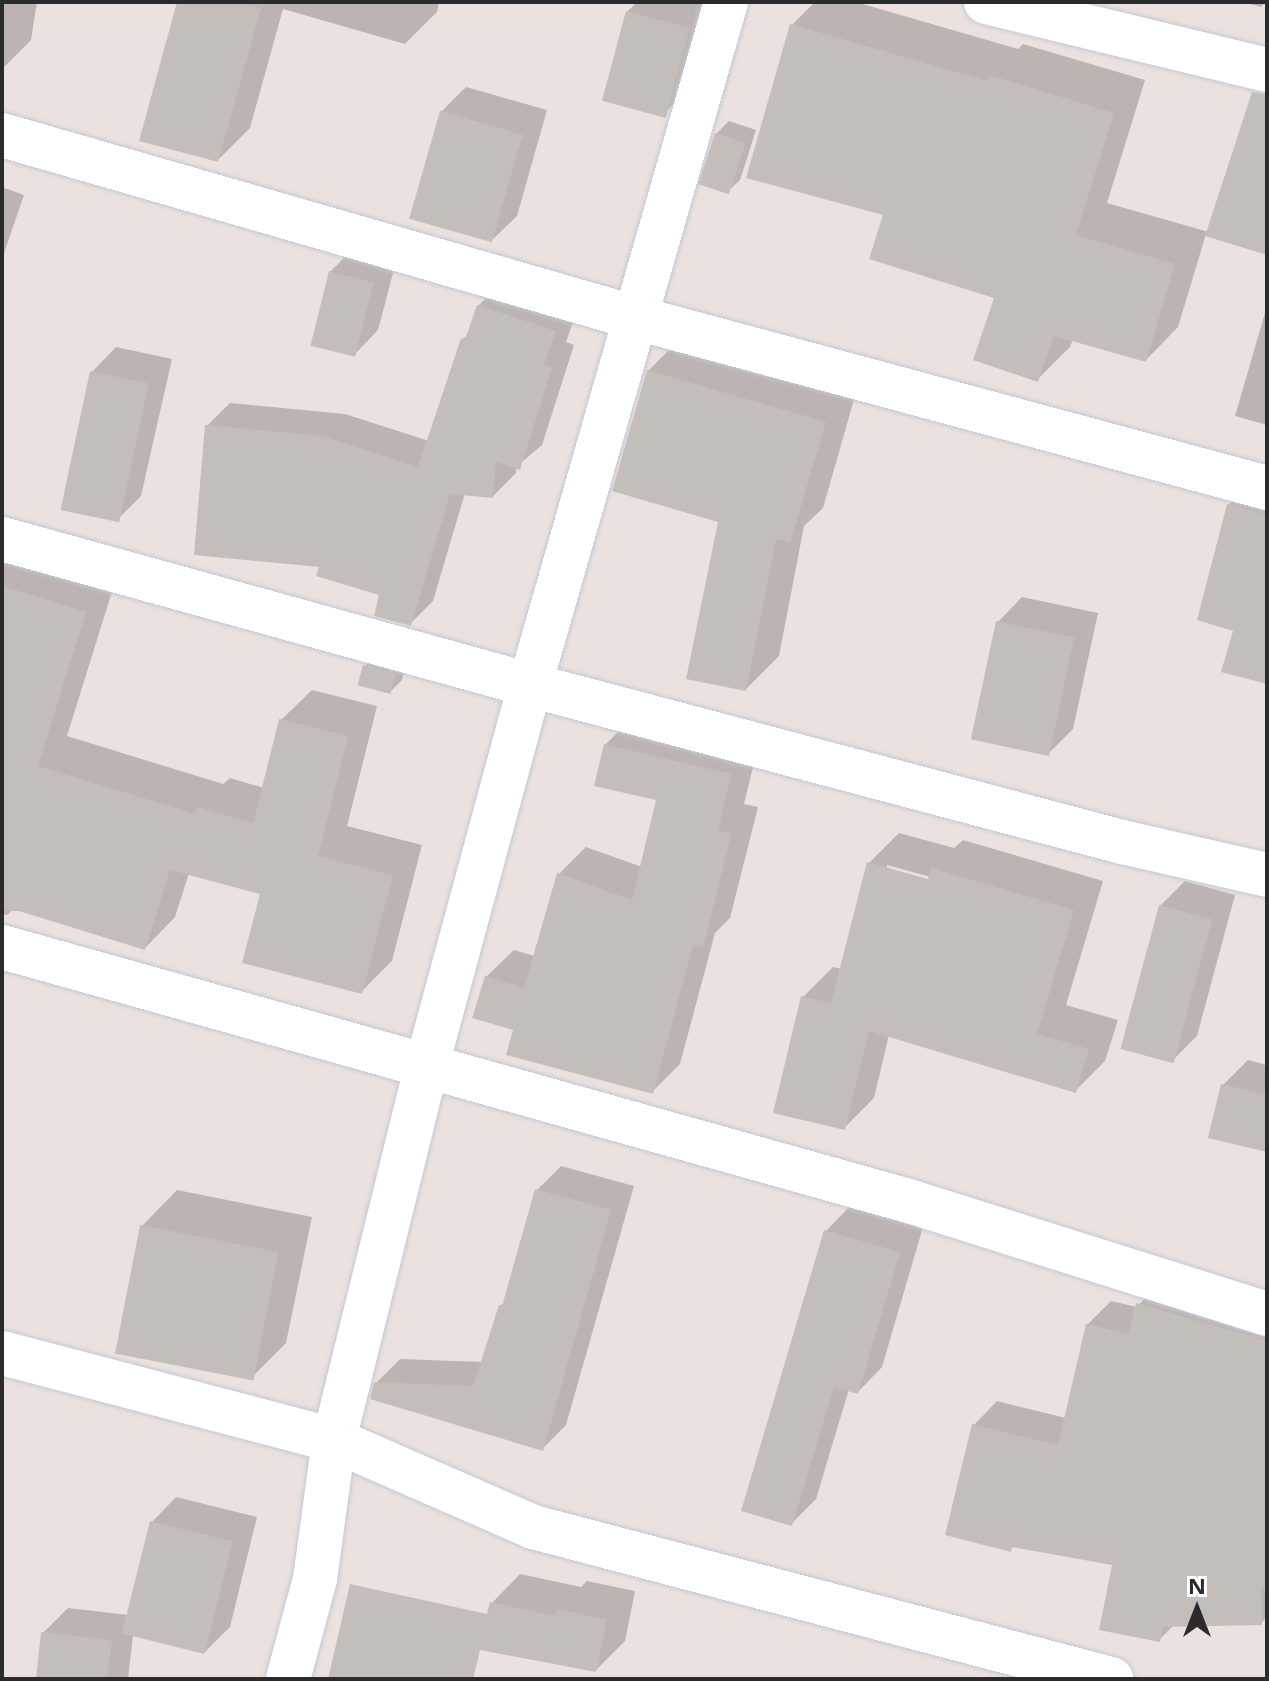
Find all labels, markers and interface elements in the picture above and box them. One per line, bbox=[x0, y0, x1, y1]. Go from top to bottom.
north arrow bbox=[1157, 1569, 1237, 1649]
text: N bbox=[1188, 1570, 1206, 1600]

